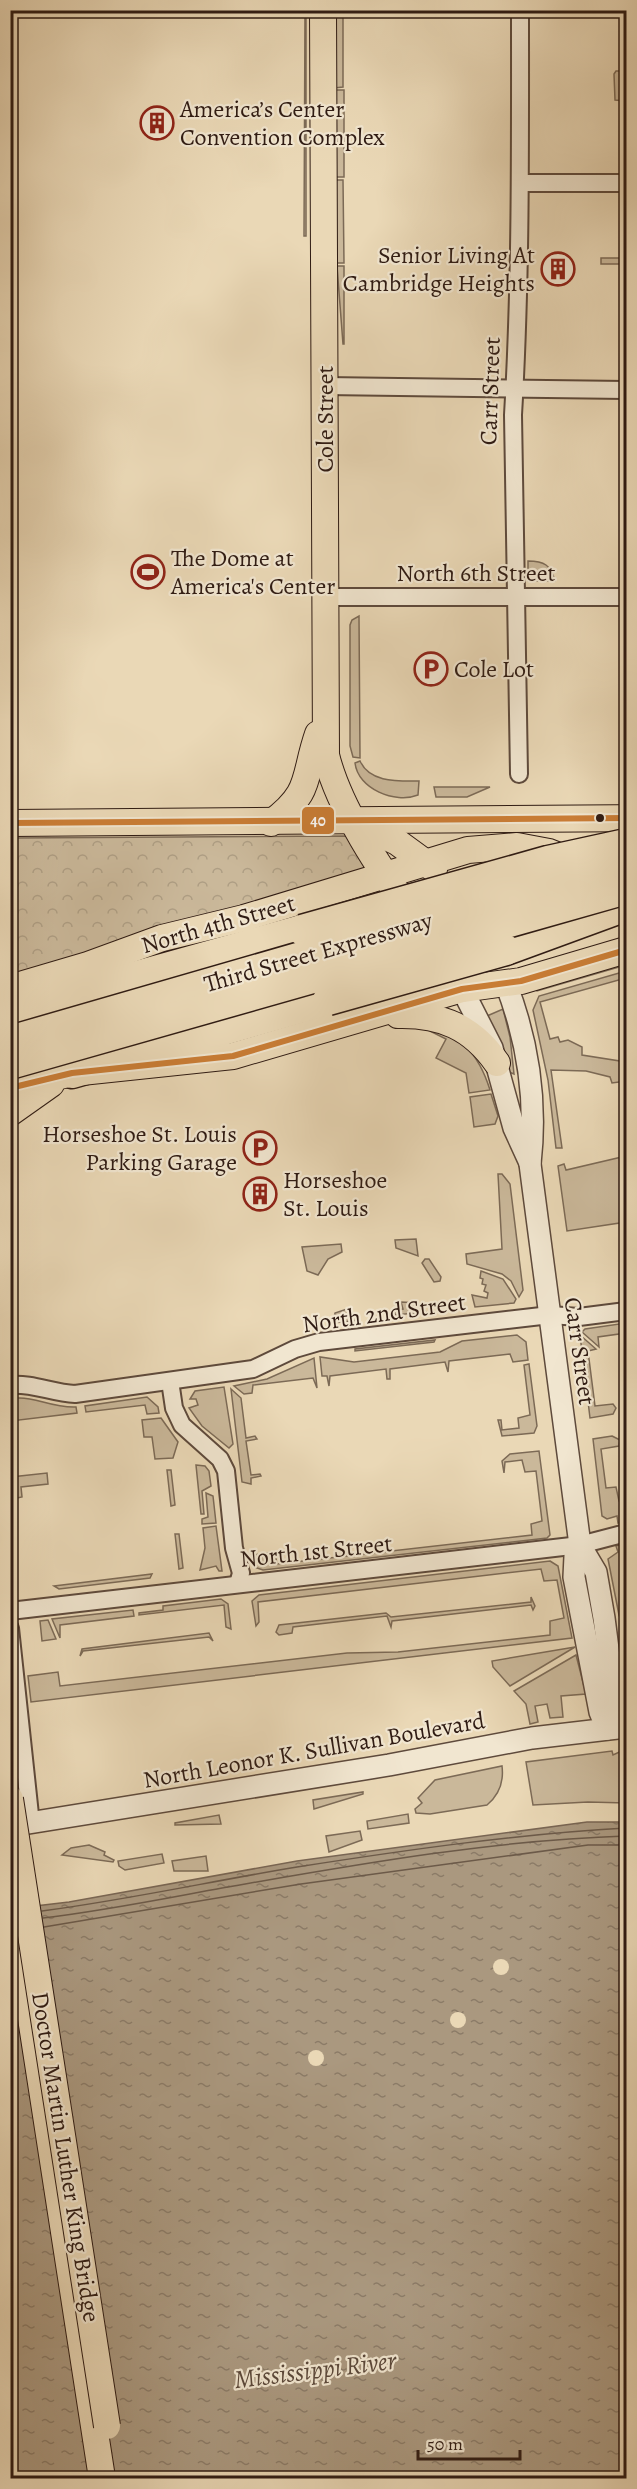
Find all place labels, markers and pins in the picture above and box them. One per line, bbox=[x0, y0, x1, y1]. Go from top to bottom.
place label: America’s Center Convention Complex bbox=[179, 93, 385, 153]
building icon: America’s Center Convention Complex bbox=[139, 105, 175, 141]
place label: Senior Living At Cambridge Heights bbox=[343, 239, 535, 299]
building icon: Senior Living At Cambridge Heights bbox=[540, 251, 576, 287]
place label: The Dome at America's Center bbox=[170, 542, 335, 602]
sports icon: The Dome at America's Center bbox=[130, 554, 166, 590]
parking icon: Cole Lot bbox=[413, 651, 449, 687]
place label: Cole Lot bbox=[454, 653, 534, 685]
unlabelled marker bbox=[594, 812, 606, 824]
place label: Horseshoe St. Louis Parking Garage bbox=[42, 1118, 237, 1178]
parking icon: Horseshoe St. Louis Parking Garage bbox=[242, 1130, 278, 1166]
place label: Horseshoe St. Louis bbox=[283, 1164, 387, 1224]
building icon: Horseshoe St. Louis bbox=[242, 1176, 278, 1212]

